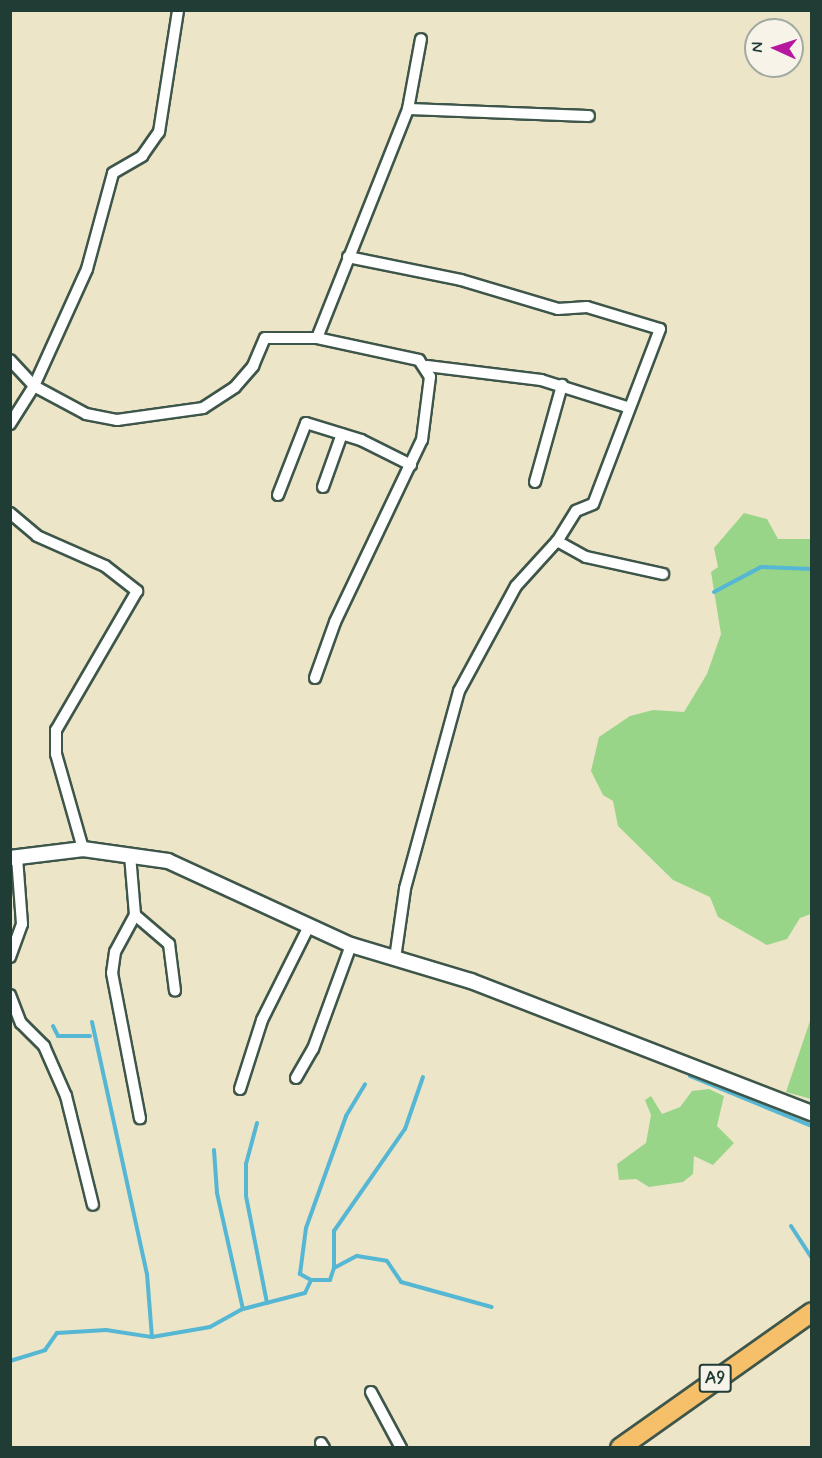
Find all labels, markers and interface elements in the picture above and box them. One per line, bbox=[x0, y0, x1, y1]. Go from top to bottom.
north arrow bbox=[744, 18, 804, 78]
text: N bbox=[747, 41, 768, 53]
road number: A9 bbox=[698, 1363, 732, 1393]

